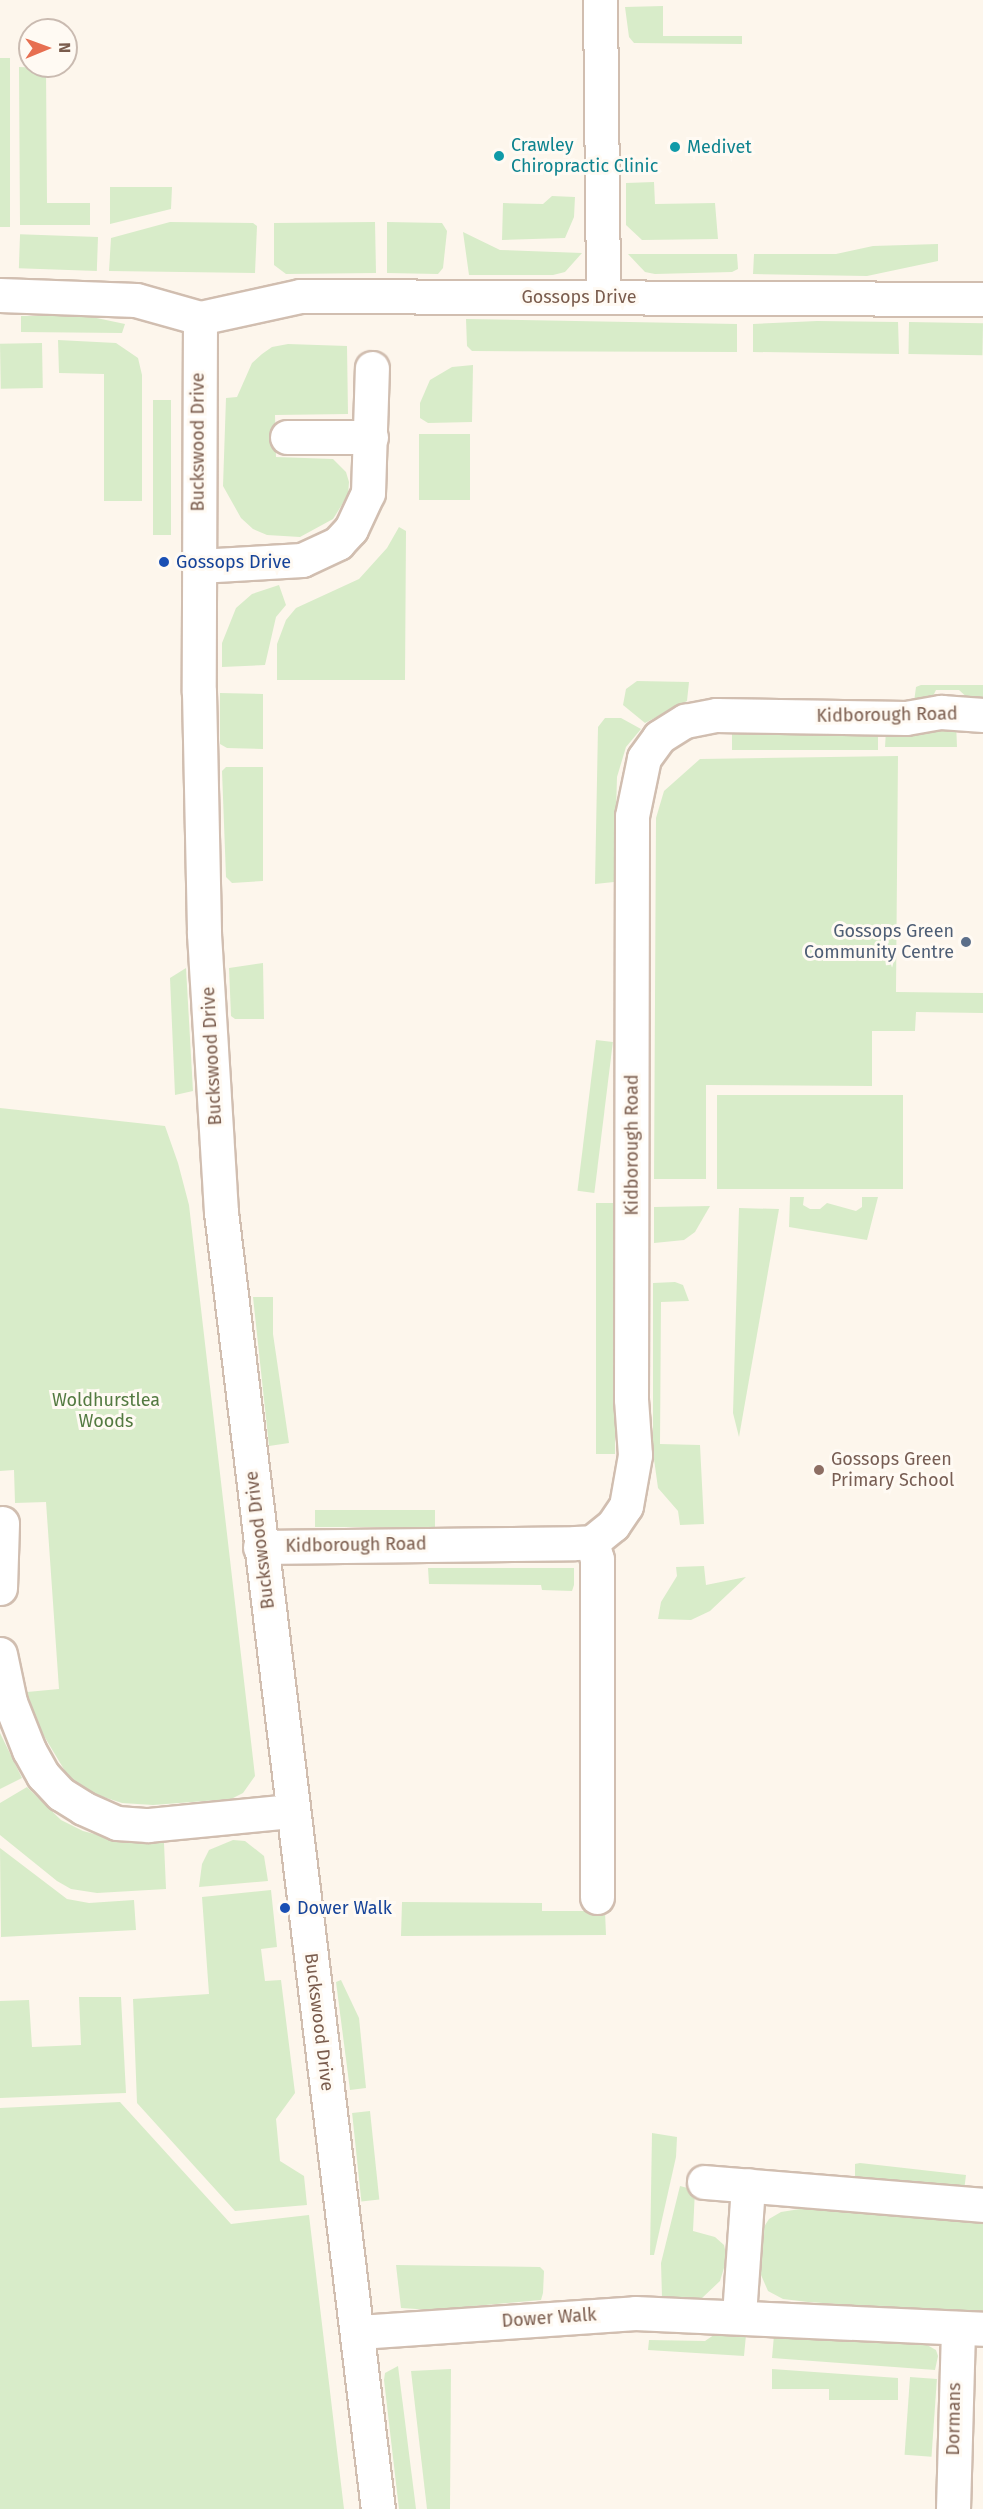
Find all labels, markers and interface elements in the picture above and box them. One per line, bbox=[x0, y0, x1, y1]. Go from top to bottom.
north arrow bbox=[18, 18, 78, 78]
text: N bbox=[55, 42, 74, 53]
place label: Crawley Chiropractic Clinic bbox=[511, 135, 658, 178]
place label: Medivet bbox=[687, 136, 752, 158]
marker: Medivet bbox=[668, 140, 682, 154]
marker: Crawley Chiropractic Clinic bbox=[492, 149, 506, 163]
street label: Gossops Drive bbox=[521, 286, 637, 308]
street label: Buckswood Drive bbox=[187, 372, 209, 512]
place label: Gossops Drive bbox=[176, 551, 291, 573]
marker: Gossops Drive bbox=[157, 555, 171, 569]
street label: Kidborough Road bbox=[816, 703, 958, 727]
place label: Gossops Green Community Centre bbox=[804, 921, 954, 964]
marker: Gossops Green Community Centre bbox=[959, 935, 973, 949]
street label: Buckswood Drive bbox=[198, 986, 226, 1126]
street label: Kidborough Road bbox=[621, 1074, 643, 1216]
park label: Woldhurstlea Woods bbox=[52, 1390, 160, 1432]
place label: Gossops Green Primary School bbox=[831, 1449, 954, 1492]
marker: Gossops Green Primary School bbox=[812, 1463, 826, 1477]
street label: Buckswood Drive bbox=[241, 1470, 279, 1610]
street label: Kidborough Road bbox=[285, 1533, 427, 1557]
place label: Dower Walk bbox=[297, 1897, 392, 1919]
marker: Dower Walk bbox=[278, 1901, 292, 1915]
street label: Buckswood Drive bbox=[300, 1952, 338, 2092]
street label: Dower Walk bbox=[501, 2304, 597, 2332]
street label: Dormans bbox=[943, 2382, 965, 2456]

